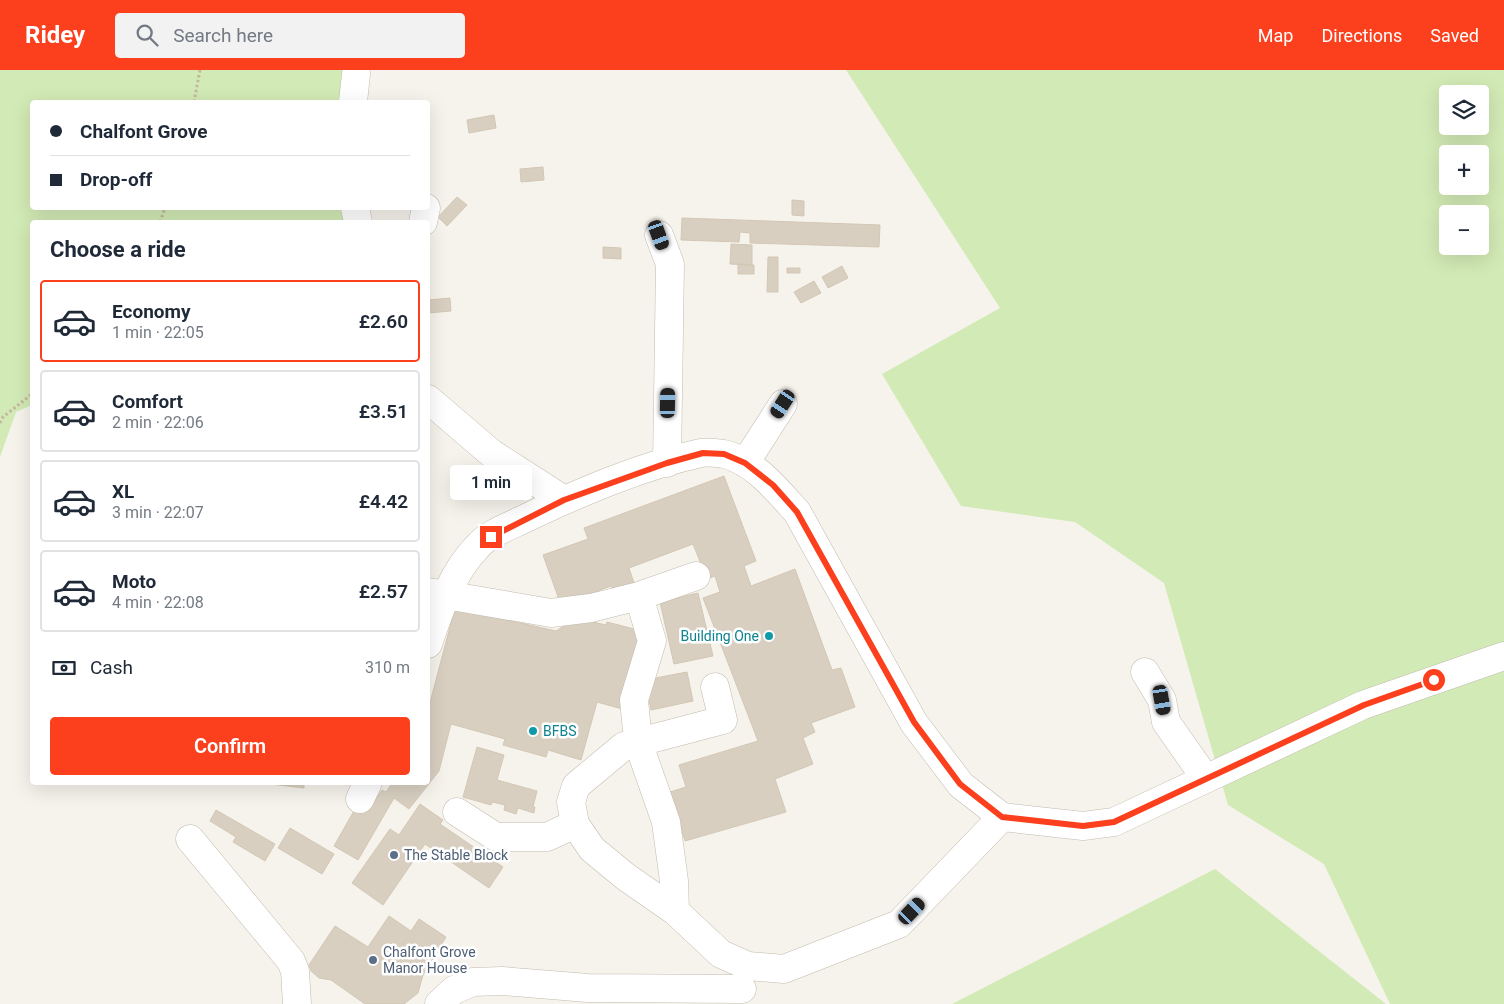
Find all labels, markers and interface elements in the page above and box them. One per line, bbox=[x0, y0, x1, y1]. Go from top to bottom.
search box bbox=[115, 13, 465, 58]
text: Ridey bbox=[25, 21, 85, 49]
icon: search bbox=[133, 21, 161, 49]
text: Search here bbox=[173, 24, 273, 47]
text: Map bbox=[1258, 25, 1293, 46]
text: Directions bbox=[1321, 25, 1402, 46]
text: Saved bbox=[1430, 25, 1479, 46]
map controls bbox=[1439, 85, 1489, 255]
button: layers bbox=[1439, 85, 1489, 135]
text: Chalfont Grove bbox=[80, 120, 208, 143]
button: + bbox=[1439, 145, 1489, 195]
text: Drop-off bbox=[80, 168, 152, 191]
button: − bbox=[1439, 205, 1489, 255]
car bbox=[646, 218, 671, 252]
text: Choose a ride bbox=[50, 237, 186, 262]
icon: car bbox=[52, 299, 97, 344]
text: Economy bbox=[112, 300, 191, 323]
text: £2.60 bbox=[359, 310, 408, 333]
text: 1 min · 22:05 bbox=[112, 323, 204, 342]
car bbox=[768, 387, 797, 421]
car bbox=[660, 388, 675, 418]
icon: car bbox=[52, 389, 97, 434]
text: Comfort bbox=[112, 390, 183, 413]
text: £3.51 bbox=[359, 400, 408, 423]
text: 2 min · 22:06 bbox=[112, 413, 204, 432]
callout: 1 min bbox=[450, 464, 532, 500]
text: 1 min bbox=[471, 473, 511, 492]
icon: car bbox=[52, 479, 97, 524]
text: XL bbox=[112, 480, 134, 503]
text: £4.42 bbox=[359, 490, 408, 513]
text: 3 min · 22:07 bbox=[112, 503, 204, 522]
route end bbox=[480, 526, 502, 548]
icon: car bbox=[52, 569, 97, 614]
text: Moto bbox=[112, 570, 156, 593]
text: £2.57 bbox=[359, 580, 408, 603]
text: 4 min · 22:08 bbox=[112, 593, 204, 612]
place label: Building One bbox=[681, 628, 759, 644]
marker: Building One bbox=[763, 630, 775, 642]
icon: cash bbox=[50, 654, 78, 682]
text: Cash bbox=[90, 656, 133, 679]
text: 310 m bbox=[365, 658, 410, 677]
route start bbox=[1423, 669, 1445, 691]
car bbox=[1152, 684, 1171, 716]
button: Confirm bbox=[50, 717, 410, 775]
place label: BFBS bbox=[543, 723, 577, 739]
marker: BFBS bbox=[527, 725, 539, 737]
place label: The Stable Block bbox=[404, 847, 509, 863]
marker: The Stable Block bbox=[388, 849, 400, 861]
car bbox=[896, 895, 927, 927]
place label: Chalfont Grove Manor House bbox=[383, 944, 476, 976]
marker: Chalfont Grove Manor House bbox=[367, 954, 379, 966]

